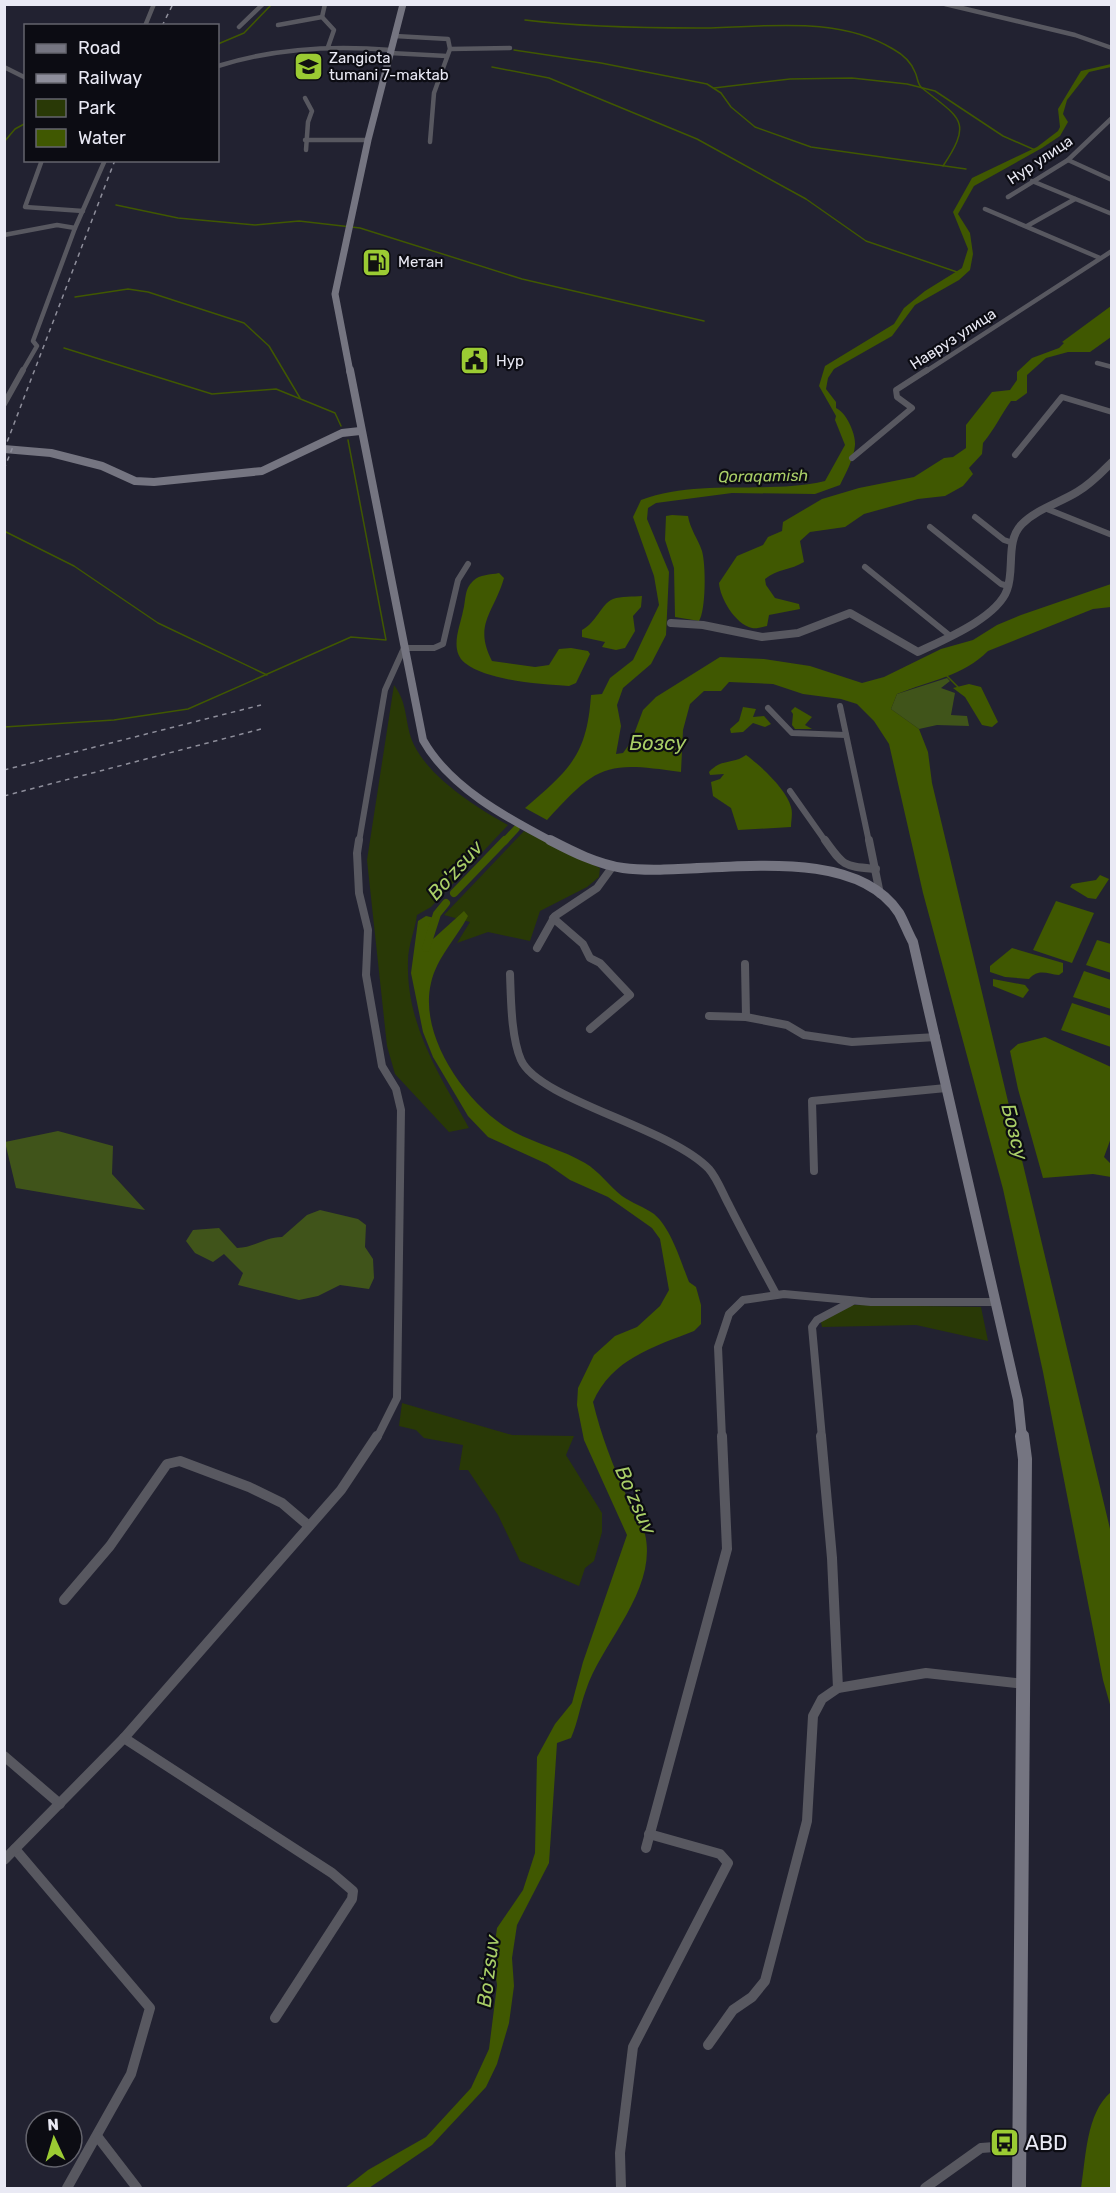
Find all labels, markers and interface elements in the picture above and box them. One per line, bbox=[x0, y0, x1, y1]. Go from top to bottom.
legend bbox=[24, 24, 219, 162]
text: Road bbox=[78, 37, 121, 59]
place label: Zangiota tumani 7-maktab bbox=[329, 49, 449, 84]
school or university icon: Zangiota tumani 7-maktab bbox=[292, 51, 324, 83]
text: Railway bbox=[78, 67, 142, 89]
text: Park bbox=[78, 97, 116, 119]
text: Water bbox=[78, 127, 126, 149]
street label: Нур улица bbox=[1004, 132, 1076, 188]
fuel station icon: Метан bbox=[361, 246, 393, 278]
place label: Метан bbox=[398, 253, 443, 271]
street label: Навруз улица bbox=[907, 305, 999, 373]
public building icon: Нур bbox=[459, 345, 491, 377]
place label: Нур bbox=[496, 352, 524, 370]
water label: Qoraqamish bbox=[718, 466, 808, 486]
water label: Бозсу bbox=[630, 731, 687, 755]
water label: Bo'zsuv bbox=[422, 835, 489, 905]
water label: Бозсу bbox=[996, 1101, 1034, 1163]
water label: Boʻzsuv bbox=[610, 1462, 662, 1539]
water label: Boʻzsuv bbox=[472, 1933, 504, 2009]
north arrow bbox=[24, 2109, 84, 2169]
text: N bbox=[47, 2115, 59, 2134]
bus stop icon: ABD bbox=[988, 2126, 1020, 2158]
place label: ABD bbox=[1025, 2130, 1068, 2155]

